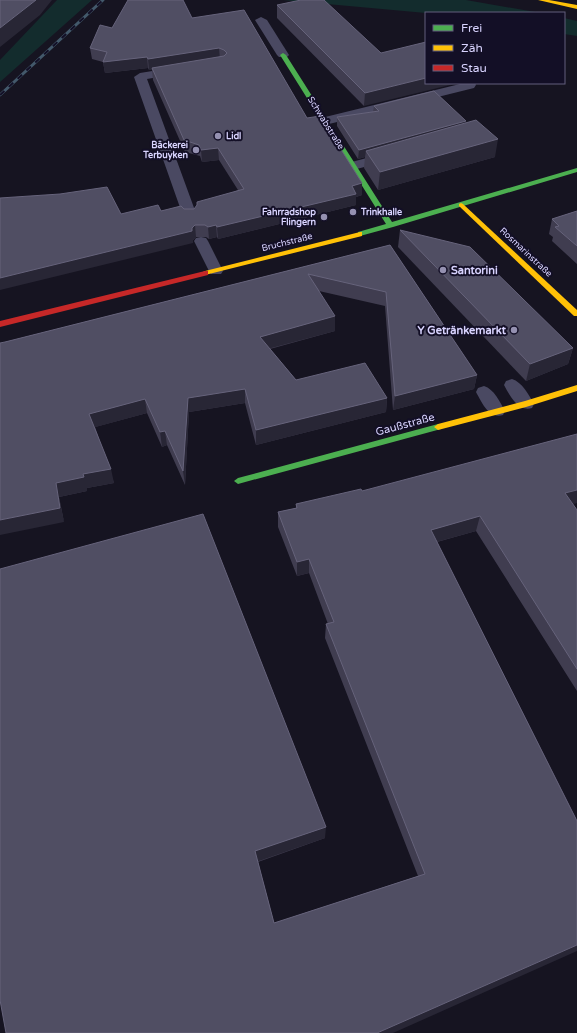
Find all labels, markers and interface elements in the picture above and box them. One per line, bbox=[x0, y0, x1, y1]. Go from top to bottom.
legend bbox=[425, 12, 565, 84]
text: Frei bbox=[461, 21, 482, 35]
text: Zäh bbox=[461, 41, 483, 55]
text: Stau bbox=[461, 61, 487, 75]
street label: Schwabstraße bbox=[305, 95, 346, 152]
marker: Lidl bbox=[213, 131, 223, 141]
place label: Lidl bbox=[226, 131, 241, 142]
place label: Bäckerei Terbuyken bbox=[142, 140, 188, 161]
marker: Bäckerei Terbuyken bbox=[191, 145, 201, 155]
place label: Fahrradshop Flingern bbox=[262, 207, 316, 228]
marker: Trinkhalle bbox=[348, 207, 358, 217]
place label: Trinkhalle bbox=[360, 207, 402, 218]
marker: Fahrradshop Flingern bbox=[319, 212, 329, 222]
street label: Rosmarinstraße bbox=[497, 225, 554, 279]
street label: Bruchstraße bbox=[260, 231, 314, 254]
place label: Santorini bbox=[451, 264, 498, 277]
marker: Santorini bbox=[438, 265, 448, 275]
place label: Y Getränkemarkt bbox=[417, 324, 507, 337]
marker: Y Getränkemarkt bbox=[509, 325, 519, 335]
street label: Gaußstraße bbox=[374, 410, 436, 439]

